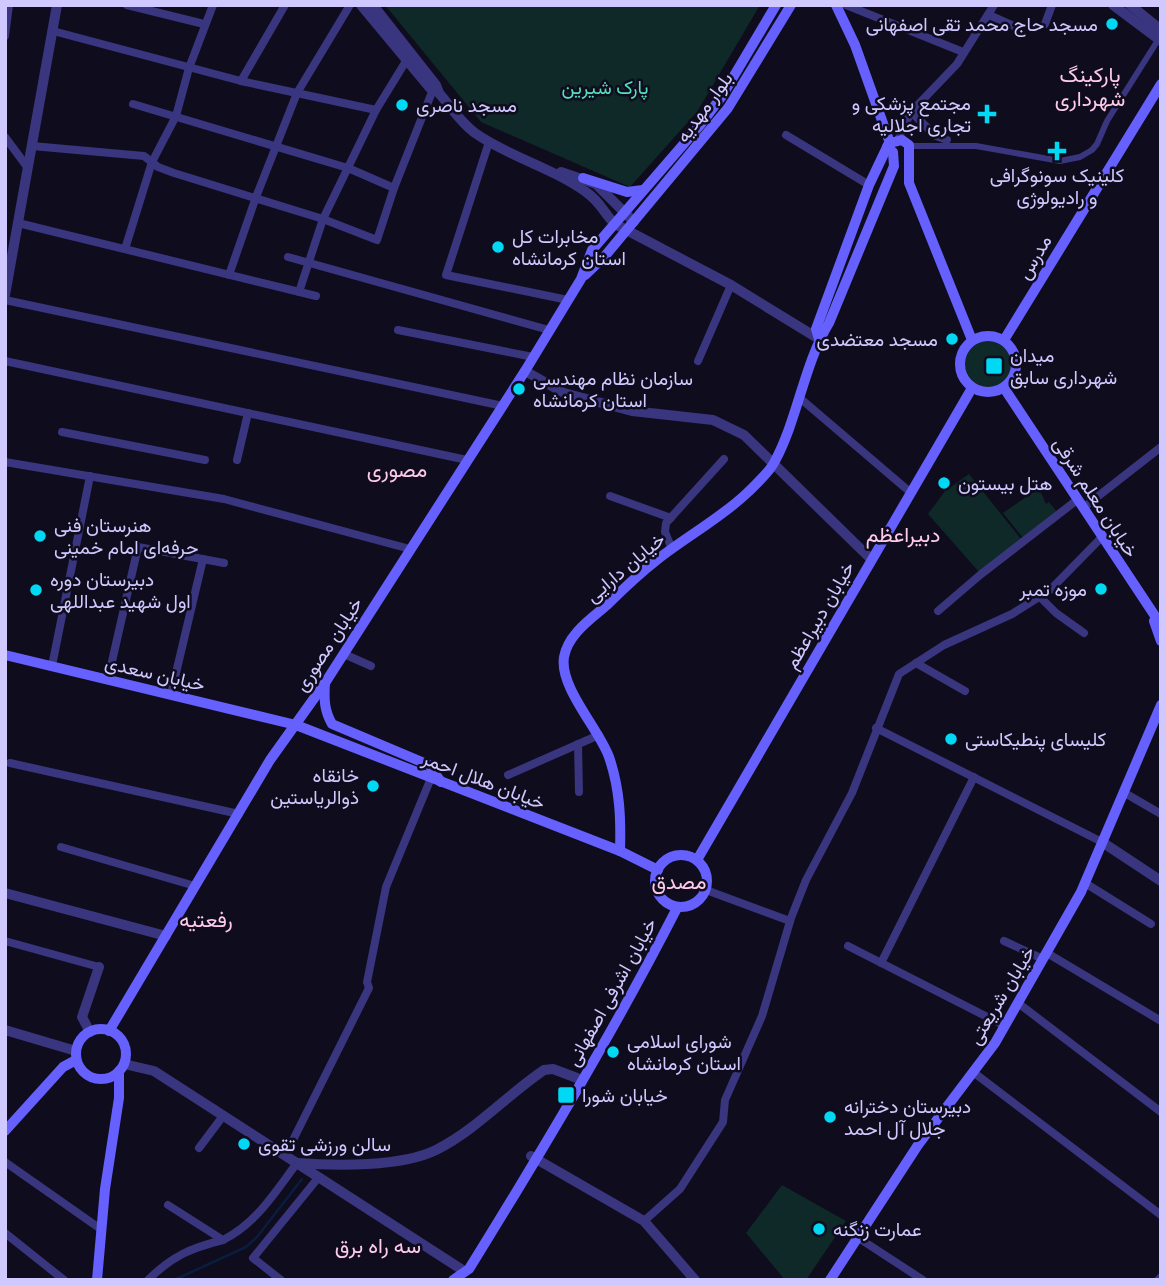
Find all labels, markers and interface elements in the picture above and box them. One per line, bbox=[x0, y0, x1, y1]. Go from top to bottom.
place label: مسجد حاج محمد تقی اصفهانی bbox=[866, 13, 1098, 37]
marker: مسجد حاج محمد تقی اصفهانی bbox=[1104, 16, 1120, 32]
district label: پارکینگ شهرداری bbox=[1055, 62, 1125, 112]
street label: بلوار مهدیه bbox=[671, 68, 738, 147]
park label: پارک شیرین bbox=[561, 76, 649, 101]
place label: مجتمع پزشکی و تجاری اجلالیه bbox=[852, 92, 971, 137]
place label: مسجد ناصری bbox=[416, 94, 517, 117]
marker: مسجد ناصری bbox=[394, 97, 410, 113]
marker: مجتمع پزشکی و تجاری اجلالیه bbox=[977, 104, 997, 124]
marker: کلینیک سونوگرافی و رادیولوژی bbox=[1047, 141, 1067, 161]
place label: کلینیک سونوگرافی و رادیولوژی bbox=[990, 164, 1124, 209]
place label: مخابرات کل استان کرمانشاه bbox=[512, 225, 626, 270]
street label: مدرس bbox=[1012, 231, 1057, 284]
marker: مخابرات کل استان کرمانشاه bbox=[490, 239, 506, 255]
place label: مسجد معتضدی bbox=[816, 328, 938, 351]
marker: مسجد معتضدی bbox=[944, 331, 960, 347]
place label: میدان شهرداری سابق bbox=[1010, 344, 1117, 389]
marker: میدان شهرداری سابق bbox=[984, 356, 1004, 376]
place label: سازمان نظام مهندسی استان کرمانشاه bbox=[533, 367, 693, 412]
marker: سازمان نظام مهندسی استان کرمانشاه bbox=[511, 381, 527, 397]
street label: خیابان معلم شرقی bbox=[1047, 433, 1143, 562]
district label: مصوری bbox=[367, 457, 427, 483]
place label: هتل بیستون bbox=[958, 472, 1052, 495]
marker: هتل بیستون bbox=[936, 475, 952, 491]
place label: هنرستان فنی حرفه‌ای امام خمینی bbox=[54, 514, 198, 560]
district label: دبیراعظم bbox=[866, 522, 940, 549]
marker: هنرستان فنی حرفه‌ای امام خمینی bbox=[32, 528, 48, 544]
street label: خیابان دارایی bbox=[581, 528, 670, 607]
street label: خیابان دبیراعظم bbox=[779, 557, 860, 674]
place label: دبیرستان دوره اول شهید عبداللهی bbox=[50, 568, 191, 613]
place label: موزه تمبر bbox=[1018, 578, 1087, 601]
marker: موزه تمبر bbox=[1093, 581, 1109, 597]
marker: دبیرستان دوره اول شهید عبداللهی bbox=[28, 582, 44, 598]
street label: خیابان مصوری bbox=[290, 593, 367, 696]
street label: خیابان سعدی bbox=[103, 651, 207, 696]
place label: کلیسای پنطیکاستی bbox=[965, 728, 1106, 753]
marker: کلیسای پنطیکاستی bbox=[943, 731, 959, 747]
street label: خیابان هلال احمر bbox=[418, 746, 548, 814]
place label: خانقاه ذوالریاستین bbox=[270, 764, 359, 809]
marker: خانقاه ذوالریاستین bbox=[365, 778, 381, 794]
district label: مصدق bbox=[652, 869, 706, 894]
district label: رفعتیه bbox=[179, 907, 233, 933]
street label: خیابان اشرفی اصفهانی bbox=[561, 914, 662, 1070]
street label: خیابان شریعتی bbox=[963, 942, 1040, 1049]
place label: شورای اسلامی استان کرمانشاه bbox=[627, 1030, 741, 1075]
marker: شورای اسلامی استان کرمانشاه bbox=[605, 1044, 621, 1060]
place label: خیابان شورا bbox=[582, 1084, 668, 1107]
marker: خیابان شورا bbox=[556, 1085, 576, 1105]
place label: دبیرستان دخترانه جلال آل احمد bbox=[844, 1095, 971, 1140]
marker: دبیرستان دخترانه جلال آل احمد bbox=[822, 1109, 838, 1125]
place label: سالن ورزشی تقوی bbox=[258, 1133, 391, 1156]
marker: سالن ورزشی تقوی bbox=[236, 1136, 252, 1152]
place label: عمارت زنگنه bbox=[833, 1218, 922, 1241]
marker: عمارت زنگنه bbox=[811, 1221, 827, 1237]
district label: سه راه برق bbox=[335, 1233, 421, 1259]

